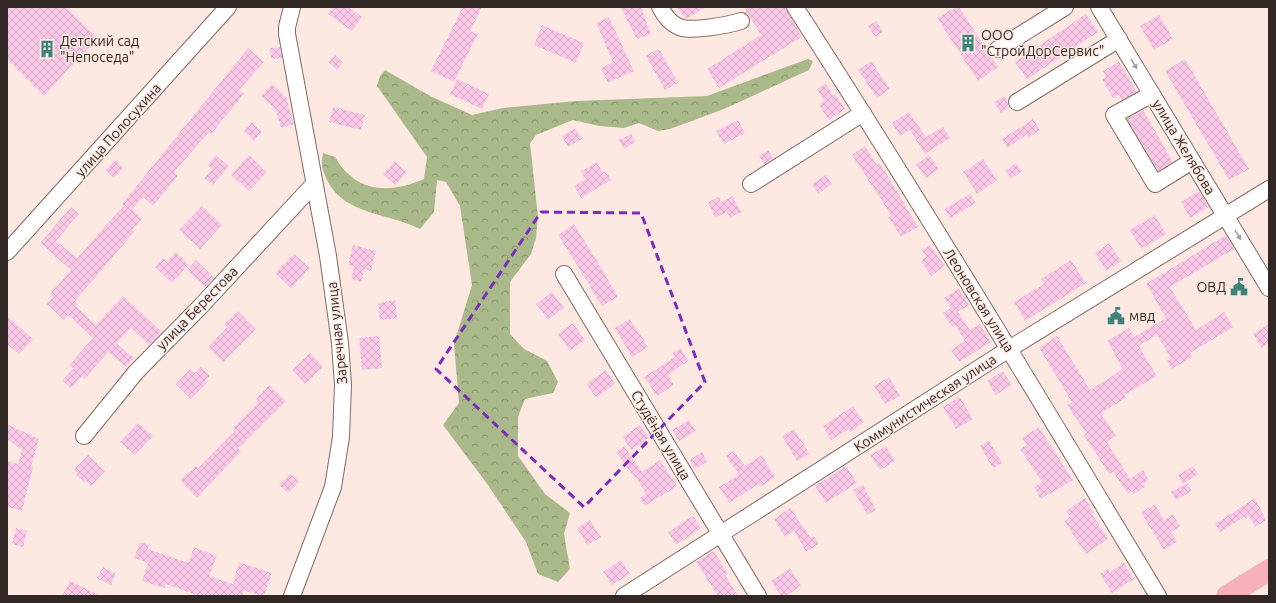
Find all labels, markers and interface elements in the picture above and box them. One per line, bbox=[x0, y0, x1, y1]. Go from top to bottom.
place label: ООО "СтройДорСервис" bbox=[981, 27, 1104, 59]
place label: Детский сад "Непоседа" bbox=[60, 33, 139, 65]
building icon: ООО "СтройДорСервис" bbox=[958, 33, 978, 53]
building icon: Детский сад "Непоседа" bbox=[37, 39, 57, 59]
one-way arrow bbox=[1130, 59, 1138, 69]
street label: улица Полосухина bbox=[72, 80, 164, 180]
street label: улица Желябова bbox=[1149, 97, 1219, 197]
one-way arrow bbox=[1234, 229, 1241, 241]
street label: Леоновская улица bbox=[941, 245, 1017, 355]
street label: улица Берестова bbox=[153, 263, 241, 353]
public building icon: ОВД bbox=[1229, 277, 1249, 297]
place label: ОВД bbox=[1196, 279, 1226, 295]
street label: Заречная улица bbox=[324, 281, 350, 385]
public building icon: мвд bbox=[1106, 306, 1126, 326]
place label: мвд bbox=[1129, 308, 1155, 324]
street label: Коммунистическая улица bbox=[851, 351, 999, 455]
street label: Студёная улица bbox=[628, 387, 694, 483]

